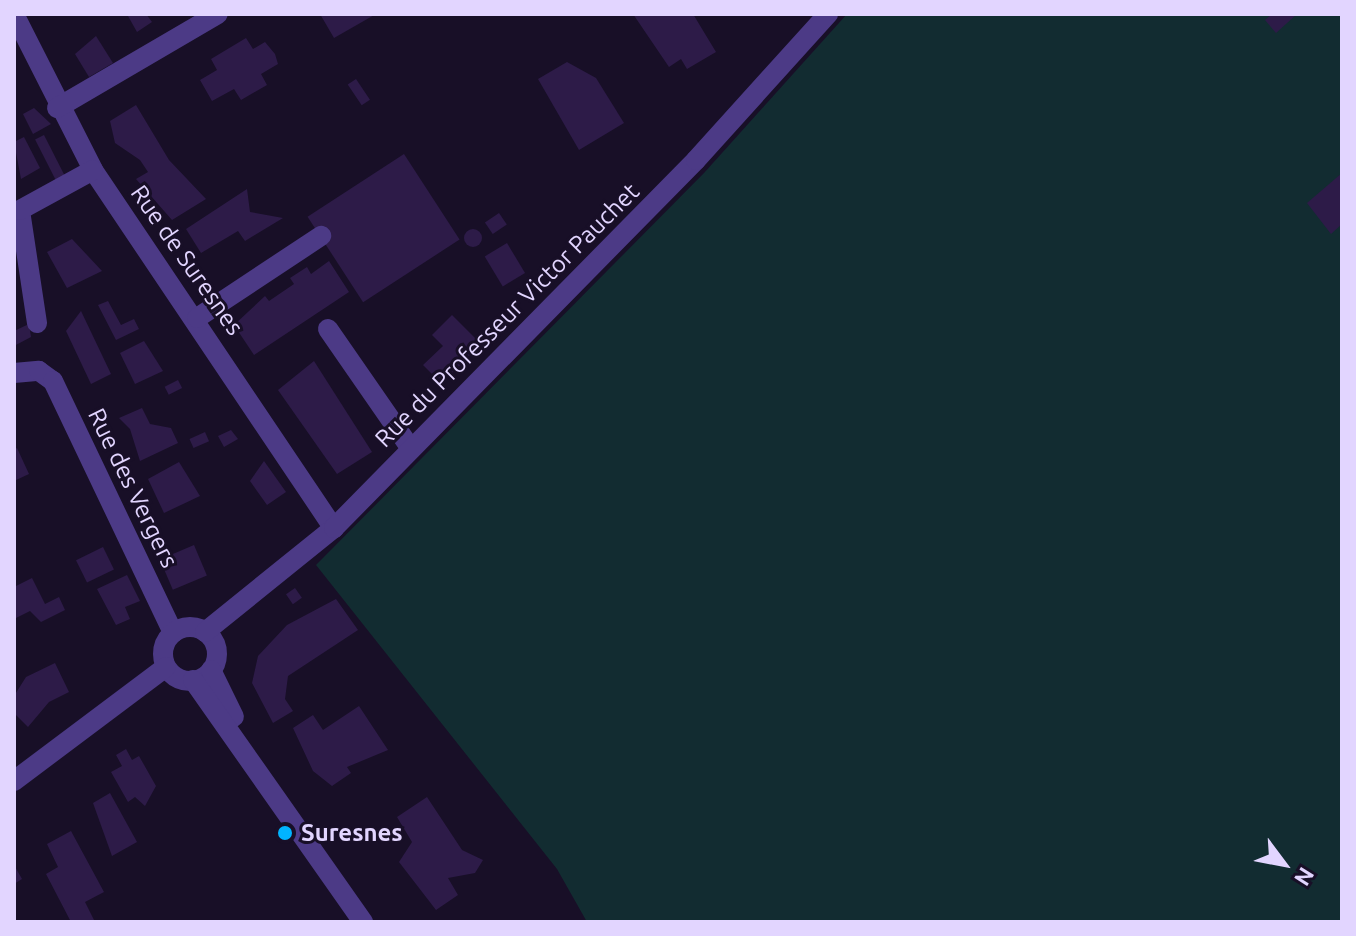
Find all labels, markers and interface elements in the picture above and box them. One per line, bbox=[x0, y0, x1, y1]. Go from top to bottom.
street label: Rue du Professeur Victor Pauchet bbox=[369, 177, 645, 453]
street label: Rue de Suresnes bbox=[125, 179, 249, 341]
street label: Rue des Vergers bbox=[82, 404, 184, 572]
place label: Suresnes bbox=[301, 819, 403, 847]
marker: Suresnes bbox=[276, 824, 294, 842]
north arrow bbox=[1244, 824, 1324, 904]
text: N bbox=[1290, 863, 1320, 891]

